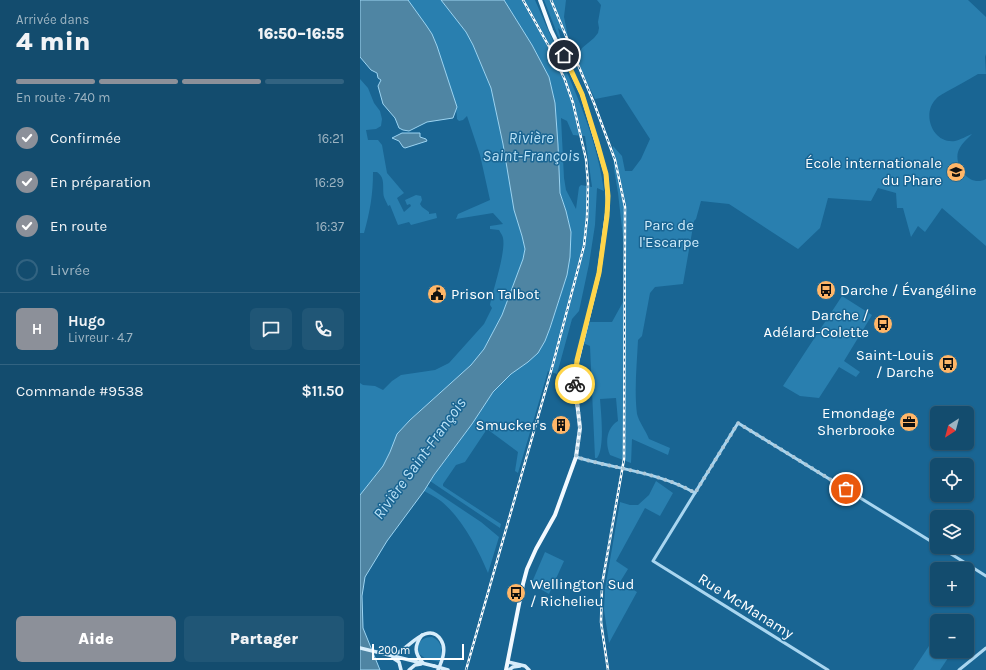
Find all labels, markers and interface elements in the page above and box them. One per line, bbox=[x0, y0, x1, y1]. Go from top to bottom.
text: Arrivée dans bbox=[16, 12, 89, 27]
text: 16:50–16:55 bbox=[258, 25, 344, 43]
text: 4 min bbox=[16, 26, 91, 57]
pin bbox=[547, 38, 581, 72]
icon: home bbox=[553, 44, 575, 66]
text: En route · 740 m bbox=[16, 90, 110, 105]
icon: check bbox=[16, 127, 38, 149]
water label: Rivière Saint-François bbox=[482, 128, 580, 165]
text: Confirmée bbox=[50, 129, 121, 147]
text: 16:21 bbox=[317, 131, 344, 146]
place label: École internationale du Phare bbox=[805, 154, 942, 189]
school or university icon: École internationale du Phare bbox=[945, 161, 967, 183]
icon: check bbox=[16, 171, 38, 193]
text: En préparation bbox=[50, 173, 151, 191]
text: 16:29 bbox=[314, 175, 344, 190]
icon: check bbox=[16, 215, 38, 237]
park label: Parc de l'Escarpe bbox=[639, 216, 699, 251]
text: En route bbox=[50, 217, 107, 235]
text: 16:37 bbox=[315, 219, 344, 234]
text: Livrée bbox=[50, 261, 90, 279]
bus stop icon: Darche / Évangéline bbox=[815, 279, 837, 301]
place label: Darche / Évangéline bbox=[840, 281, 977, 299]
public building icon: Prison Talbot bbox=[426, 283, 448, 305]
place label: Prison Talbot bbox=[451, 285, 540, 303]
place label: Darche / Adélard-Colette bbox=[764, 306, 869, 341]
button: chat bbox=[250, 308, 292, 350]
button: phone bbox=[302, 308, 344, 350]
text: Hugo bbox=[68, 312, 105, 330]
bus stop icon: Darche / Adélard-Colette bbox=[872, 313, 894, 335]
text: H bbox=[32, 320, 42, 338]
text: Livreur · 4.7 bbox=[68, 330, 133, 345]
place label: Saint-Louis / Darche bbox=[856, 346, 934, 381]
bus stop icon: Saint-Louis / Darche bbox=[937, 353, 959, 375]
courier bbox=[555, 364, 595, 404]
icon: bike bbox=[564, 373, 586, 395]
text: Commande #9538 bbox=[16, 382, 144, 400]
text: $11.50 bbox=[302, 382, 344, 400]
water label: Rivière Saint-François bbox=[369, 393, 470, 523]
place label: Emondage Sherbrooke bbox=[817, 404, 895, 439]
north arrow bbox=[930, 406, 974, 450]
map controls bbox=[930, 406, 974, 658]
office icon: Emondage Sherbrooke bbox=[898, 411, 920, 433]
building icon: Smucker's bbox=[550, 414, 572, 436]
place label: Smucker's bbox=[476, 416, 547, 434]
button: locate bbox=[930, 458, 974, 502]
pin bbox=[829, 472, 863, 506]
icon: bag bbox=[835, 478, 857, 500]
button: layers bbox=[930, 510, 974, 554]
button: + bbox=[930, 562, 974, 606]
street label: Rue McManamy bbox=[695, 569, 797, 643]
place label: Wellington Sud / Richelieu bbox=[530, 575, 635, 610]
bus stop icon: Wellington Sud / Richelieu bbox=[505, 582, 527, 604]
button: − bbox=[930, 614, 974, 658]
button: Aide bbox=[16, 616, 176, 662]
button: Partager bbox=[184, 616, 344, 662]
scale bar bbox=[372, 642, 464, 661]
text: 200 m bbox=[378, 644, 410, 657]

